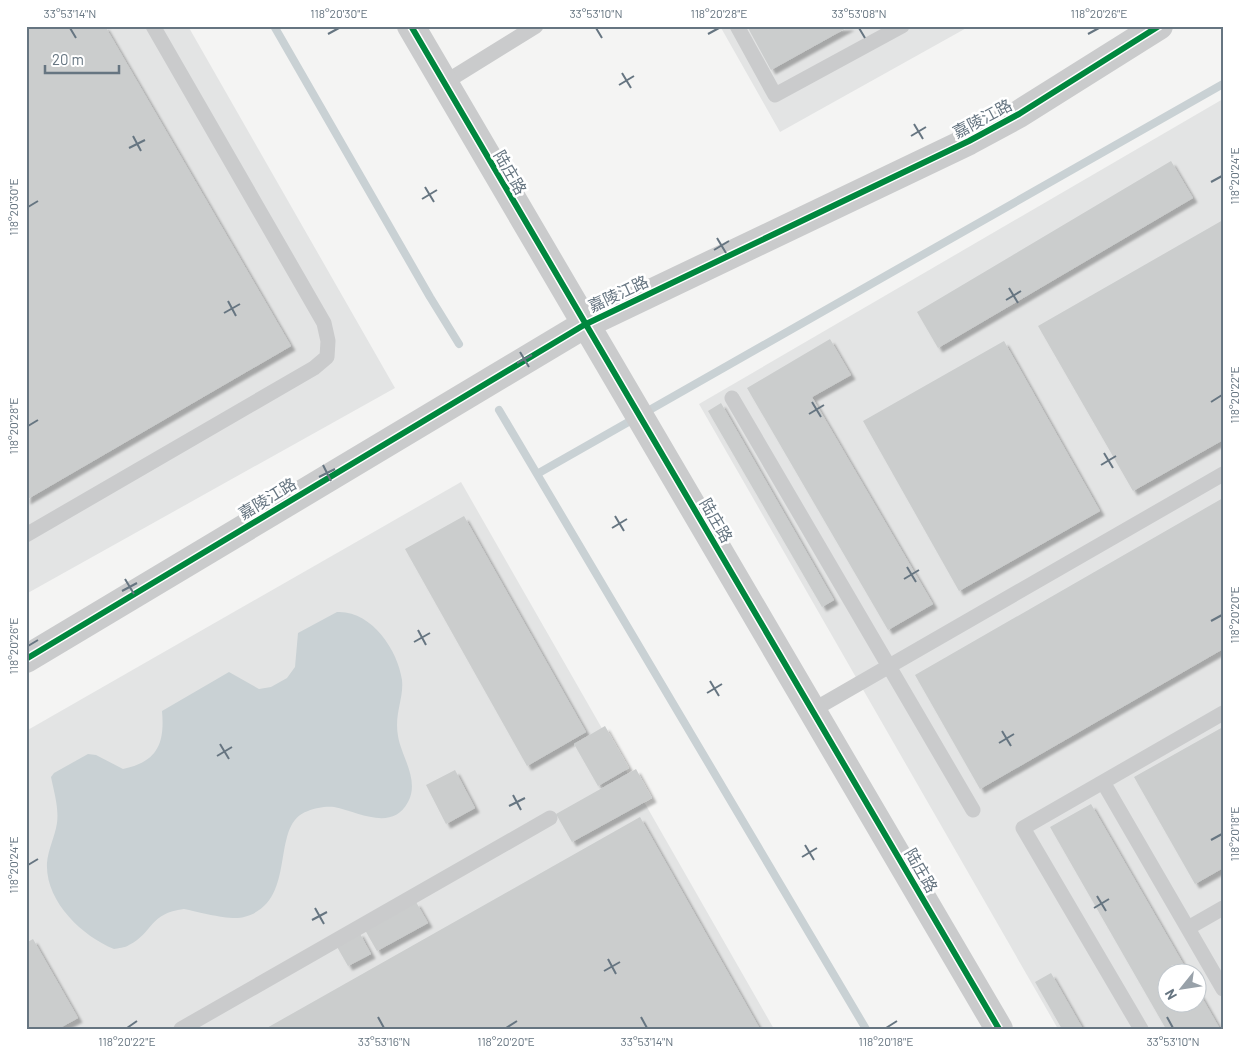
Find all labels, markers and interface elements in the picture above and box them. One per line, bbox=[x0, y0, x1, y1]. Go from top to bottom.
text: 33°53'14"N bbox=[44, 6, 96, 20]
text: 118°20'30"E bbox=[310, 6, 368, 20]
text: 33°53'10"N bbox=[569, 6, 623, 20]
text: 118°20'28"E bbox=[690, 6, 748, 20]
text: 33°53'08"N bbox=[831, 6, 887, 20]
text: 118°20'26"E bbox=[1070, 6, 1128, 20]
scale bar bbox=[45, 42, 119, 74]
text: 20 m bbox=[52, 50, 84, 68]
street label: 嘉陵江路 bbox=[949, 95, 1015, 141]
street label: 陆庄路 bbox=[491, 146, 531, 198]
text: 118°20'24"E bbox=[1227, 147, 1241, 205]
text: 118°20'30"E bbox=[6, 178, 20, 236]
street label: 嘉陵江路 bbox=[585, 271, 651, 315]
text: 118°20'22"E bbox=[1227, 366, 1241, 424]
text: 118°20'28"E bbox=[6, 397, 20, 455]
street label: 嘉陵江路 bbox=[235, 473, 299, 523]
street label: 陆庄路 bbox=[697, 494, 737, 546]
text: 118°20'20"E bbox=[1227, 586, 1241, 644]
text: 118°20'26"E bbox=[6, 617, 20, 675]
text: 118°20'18"E bbox=[1227, 807, 1241, 861]
text: 118°20'24"E bbox=[6, 836, 20, 894]
street label: 陆庄路 bbox=[902, 844, 942, 896]
north arrow bbox=[1156, 962, 1206, 1012]
text: N bbox=[1161, 986, 1180, 1003]
text: 118°20'22"E bbox=[98, 1034, 156, 1048]
text: 33°53'16"N bbox=[358, 1034, 410, 1048]
text: 118°20'20"E bbox=[477, 1034, 535, 1048]
text: 33°53'14"N bbox=[621, 1034, 673, 1048]
text: 118°20'18"E bbox=[859, 1034, 913, 1048]
text: 33°53'10"N bbox=[1146, 1034, 1200, 1048]

